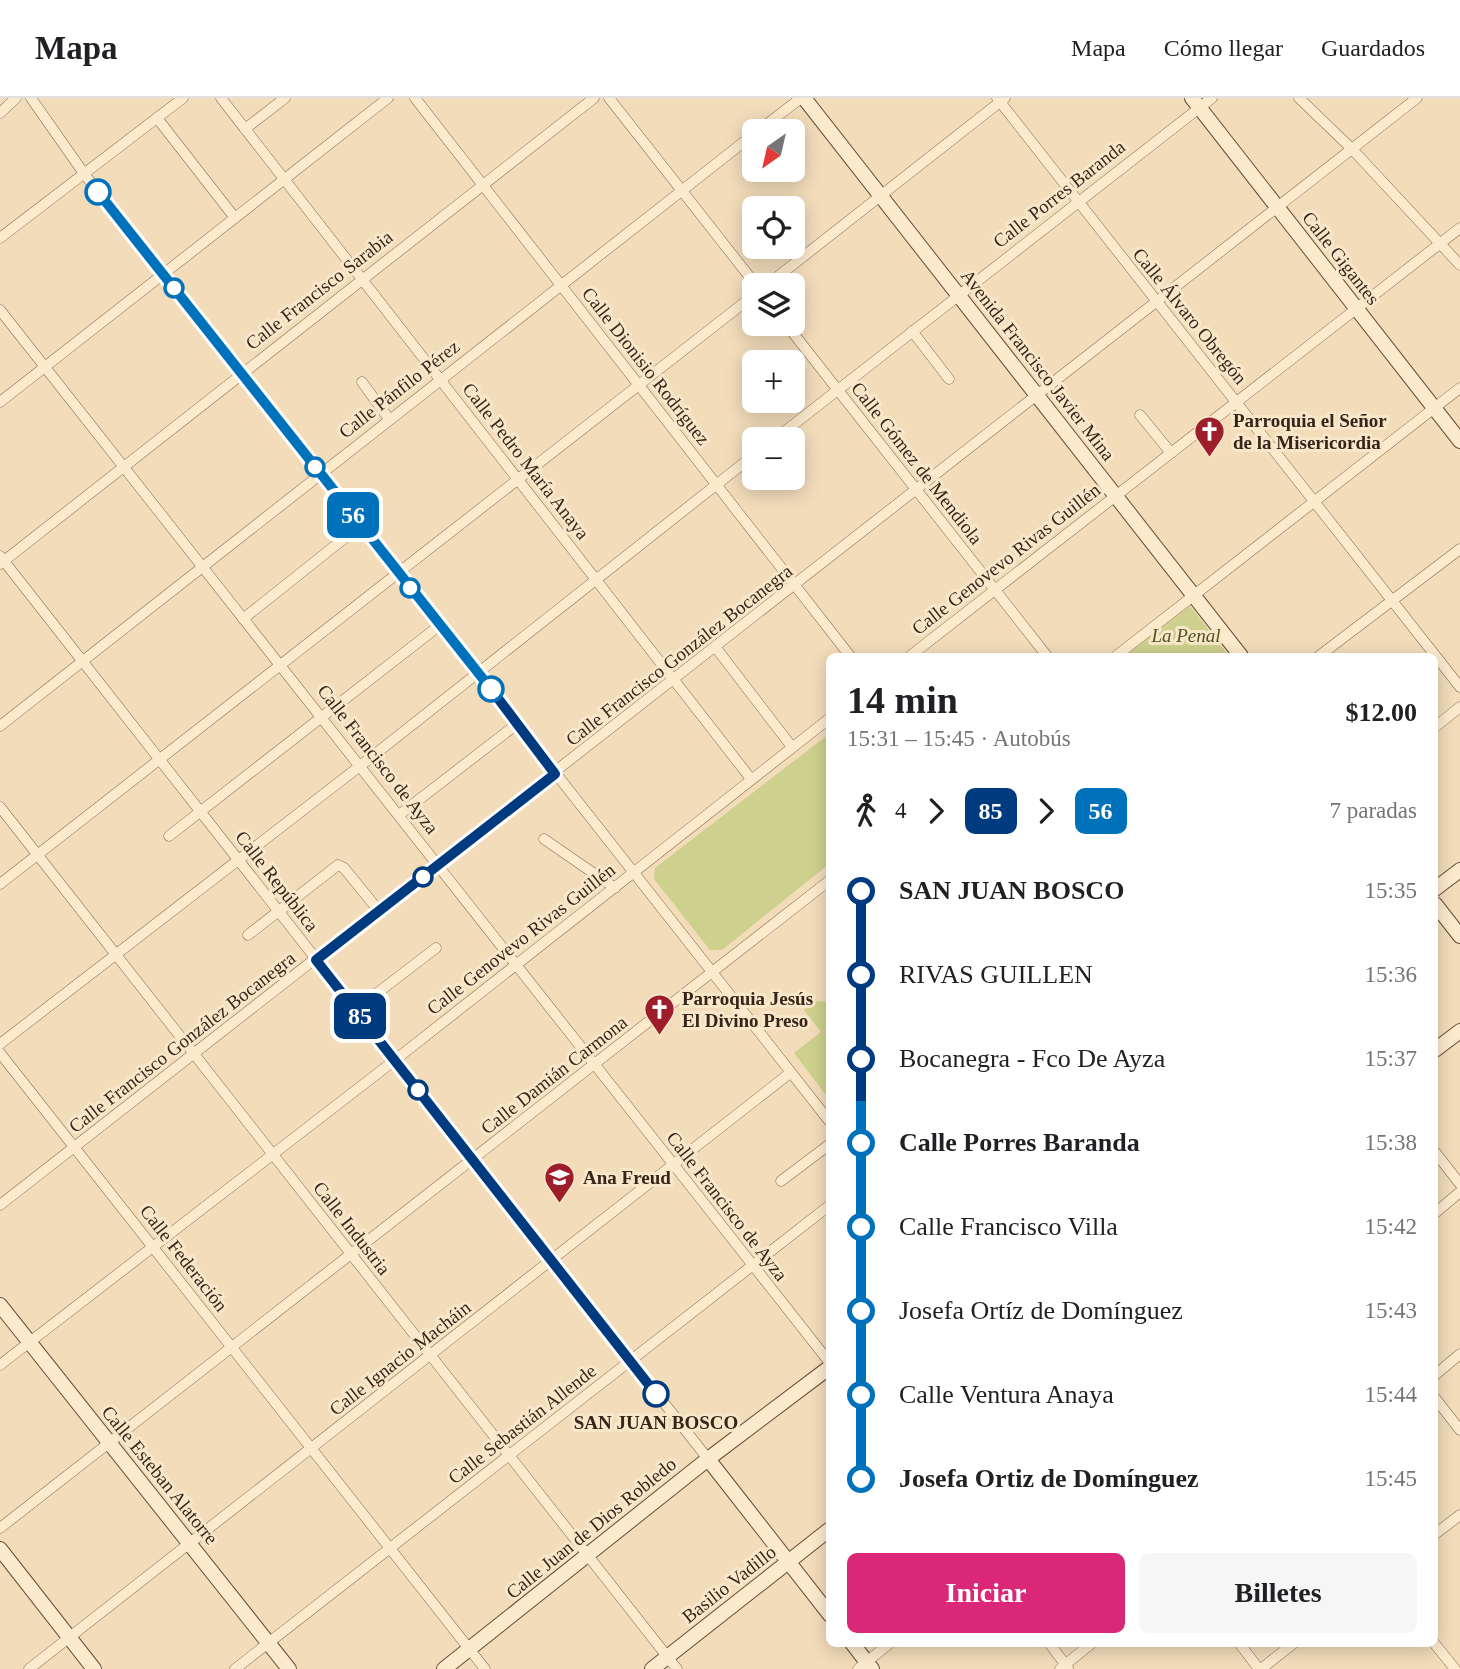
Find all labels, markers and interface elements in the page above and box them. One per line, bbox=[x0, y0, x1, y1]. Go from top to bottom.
text: Mapa bbox=[35, 30, 118, 66]
text: Mapa bbox=[1071, 35, 1126, 61]
text: Cómo llegar bbox=[1164, 35, 1283, 61]
text: Guardados bbox=[1321, 35, 1425, 61]
north arrow bbox=[742, 119, 805, 182]
map controls bbox=[742, 119, 805, 490]
street label: Calle Porres Baranda bbox=[989, 136, 1130, 252]
unlabelled marker bbox=[85, 179, 111, 205]
button: locate bbox=[742, 196, 805, 259]
street label: Calle Gigantes bbox=[1298, 207, 1384, 309]
street label: Calle Francisco Sarabia bbox=[241, 226, 397, 354]
street label: Calle Álvaro Obregón bbox=[1129, 244, 1252, 389]
street label: Avenida Francisco Javier Mina bbox=[957, 265, 1119, 465]
button: layers bbox=[742, 273, 805, 336]
unlabelled marker bbox=[164, 278, 184, 298]
street label: Calle Dionisio Rodríguez bbox=[578, 283, 714, 449]
street label: Calle Pánfilo Pérez bbox=[335, 336, 463, 442]
button: + bbox=[742, 350, 805, 413]
street label: Calle Gómez de Mendiola bbox=[847, 378, 987, 549]
street label: Calle Pedro María Anaya bbox=[458, 379, 594, 544]
place label: Parroquia el Señor de la Misericordia bbox=[1233, 410, 1387, 453]
church icon: Parroquia el Señor de la Misericordia bbox=[1193, 414, 1227, 458]
button: − bbox=[742, 427, 805, 490]
unlabelled marker bbox=[305, 457, 325, 477]
street label: Calle Genovevo Rivas Guillén bbox=[908, 479, 1105, 639]
line badge: 56 bbox=[322, 492, 384, 538]
text: 56 bbox=[341, 502, 365, 528]
street label: Calle Francisco González Bocanegra bbox=[562, 560, 797, 750]
unlabelled marker bbox=[400, 578, 420, 598]
park label: La Penal bbox=[1150, 625, 1221, 646]
unlabelled marker bbox=[478, 676, 504, 702]
text: 14 min bbox=[847, 679, 958, 721]
street label: Calle Francisco de Ayza bbox=[313, 680, 443, 838]
text: $12.00 bbox=[1346, 698, 1417, 727]
text: 15:31 – 15:45 · Autobús bbox=[847, 726, 1071, 751]
icon: walk bbox=[847, 792, 885, 830]
icon: forward bbox=[917, 792, 955, 830]
icon: forward bbox=[1027, 792, 1065, 830]
text: 4 bbox=[895, 798, 907, 823]
text: 85 bbox=[979, 798, 1003, 824]
text: 56 bbox=[1089, 798, 1113, 824]
text: 7 paradas bbox=[1330, 798, 1417, 823]
street label: Calle República bbox=[231, 827, 323, 936]
street label: Calle Genovevo Rivas Guillén bbox=[423, 859, 620, 1019]
unlabelled marker bbox=[413, 867, 433, 887]
text: SAN JUAN BOSCO bbox=[899, 876, 1124, 905]
text: 15:35 bbox=[1365, 878, 1417, 903]
street label: Calle Francisco González Bocanegra bbox=[65, 947, 300, 1137]
text: RIVAS GUILLEN bbox=[899, 960, 1093, 989]
text: 15:36 bbox=[1365, 962, 1417, 987]
place label: Parroquia Jesús El Divino Preso bbox=[682, 988, 813, 1031]
church icon: Parroquia Jesús El Divino Preso bbox=[642, 992, 676, 1036]
line badge: 85 bbox=[328, 993, 392, 1039]
text: 85 bbox=[348, 1003, 372, 1029]
street label: Calle Damián Carmona bbox=[477, 1011, 632, 1138]
text: Bocanegra - Fco De Ayza bbox=[899, 1044, 1165, 1073]
text: 15:37 bbox=[1365, 1046, 1417, 1071]
unlabelled marker bbox=[408, 1080, 428, 1100]
street label: Calle Francisco de Ayza bbox=[662, 1127, 792, 1285]
text: Calle Porres Baranda bbox=[899, 1128, 1140, 1157]
text: 15:38 bbox=[1365, 1130, 1417, 1155]
school or university icon: Ana Freud bbox=[543, 1160, 577, 1204]
place label: Ana Freud bbox=[583, 1167, 671, 1188]
street label: Calle Industria bbox=[309, 1177, 395, 1279]
street label: Calle Federación bbox=[136, 1201, 232, 1316]
text: Calle Francisco Villa bbox=[899, 1212, 1118, 1241]
text: 15:42 bbox=[1365, 1214, 1417, 1239]
street label: Calle Ignacio Macháin bbox=[325, 1296, 475, 1420]
text: Josefa Ortíz de Domínguez bbox=[899, 1296, 1183, 1325]
text: 15:43 bbox=[1365, 1298, 1417, 1323]
street label: Calle Sebastián Allende bbox=[444, 1360, 600, 1488]
text: Calle Ventura Anaya bbox=[899, 1380, 1114, 1409]
marker: SAN JUAN BOSCO bbox=[643, 1381, 669, 1407]
text: 15:44 bbox=[1365, 1382, 1417, 1407]
street label: Calle Esteban Alatorre bbox=[98, 1402, 222, 1548]
place label: SAN JUAN BOSCO bbox=[574, 1412, 738, 1433]
street label: Calle Juan de Dios Robledo bbox=[502, 1453, 680, 1603]
text: Josefa Ortiz de Domínguez bbox=[899, 1464, 1199, 1493]
text: 15:45 bbox=[1365, 1466, 1417, 1491]
street label: Basilio Vadillo bbox=[678, 1541, 780, 1627]
button: Iniciar bbox=[847, 1553, 1125, 1633]
button: Billetes bbox=[1139, 1553, 1417, 1633]

